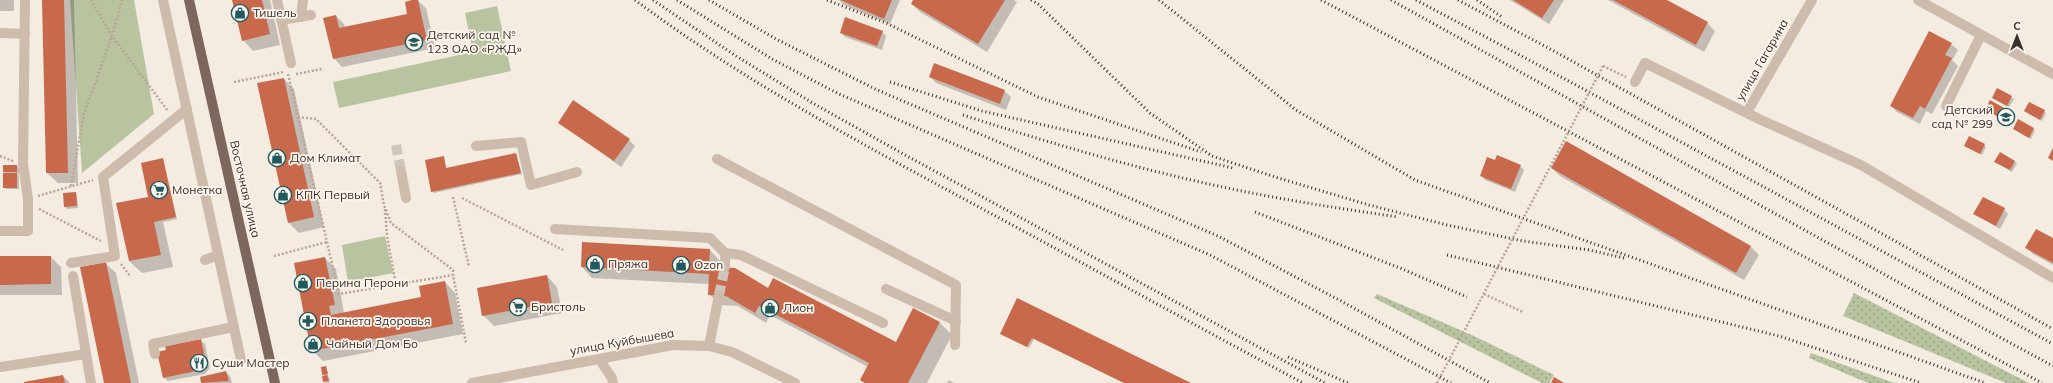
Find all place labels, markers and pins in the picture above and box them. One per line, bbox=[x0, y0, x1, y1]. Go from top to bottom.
shop icon: Тишель bbox=[230, 3, 250, 23]
place label: Тишель bbox=[253, 5, 297, 20]
place label: Детский сад № 123 ОАО «РЖД» bbox=[427, 27, 522, 56]
school or university icon: Детский сад № 123 ОАО «РЖД» bbox=[404, 32, 424, 52]
place label: Детский сад № 299 bbox=[1931, 102, 1993, 131]
school or university icon: Детский сад № 299 bbox=[1996, 107, 2016, 127]
shop icon: Дом Климат bbox=[267, 148, 287, 168]
place label: Дом Климат bbox=[290, 150, 361, 165]
supermarket icon: Монетка bbox=[149, 180, 169, 200]
place label: Монетка bbox=[172, 182, 222, 197]
shop icon: КПК Первый bbox=[273, 185, 293, 205]
place label: КПК Первый bbox=[296, 187, 370, 202]
shop icon: Пряжа bbox=[585, 254, 605, 274]
shop icon: Ozon bbox=[671, 255, 691, 275]
place label: Пряжа bbox=[608, 256, 648, 271]
place label: Ozon bbox=[694, 257, 723, 272]
shop icon: Перина Перони bbox=[293, 273, 313, 293]
place label: Перина Перони bbox=[316, 275, 408, 290]
supermarket icon: Бристоль bbox=[508, 297, 528, 317]
shop icon: Лион bbox=[760, 298, 780, 318]
place label: Бристоль bbox=[531, 299, 586, 314]
place label: Лион bbox=[783, 300, 813, 315]
pharmacy icon: Планета Здоровья bbox=[298, 311, 318, 331]
place label: Планета Здоровья bbox=[321, 313, 431, 328]
shop icon: Чайный Дом Бо bbox=[303, 334, 323, 354]
place label: Чайный Дом Бо bbox=[326, 336, 418, 351]
restaurant icon: Суши Мастер bbox=[189, 353, 209, 373]
place label: Суши Мастер bbox=[212, 355, 290, 370]

